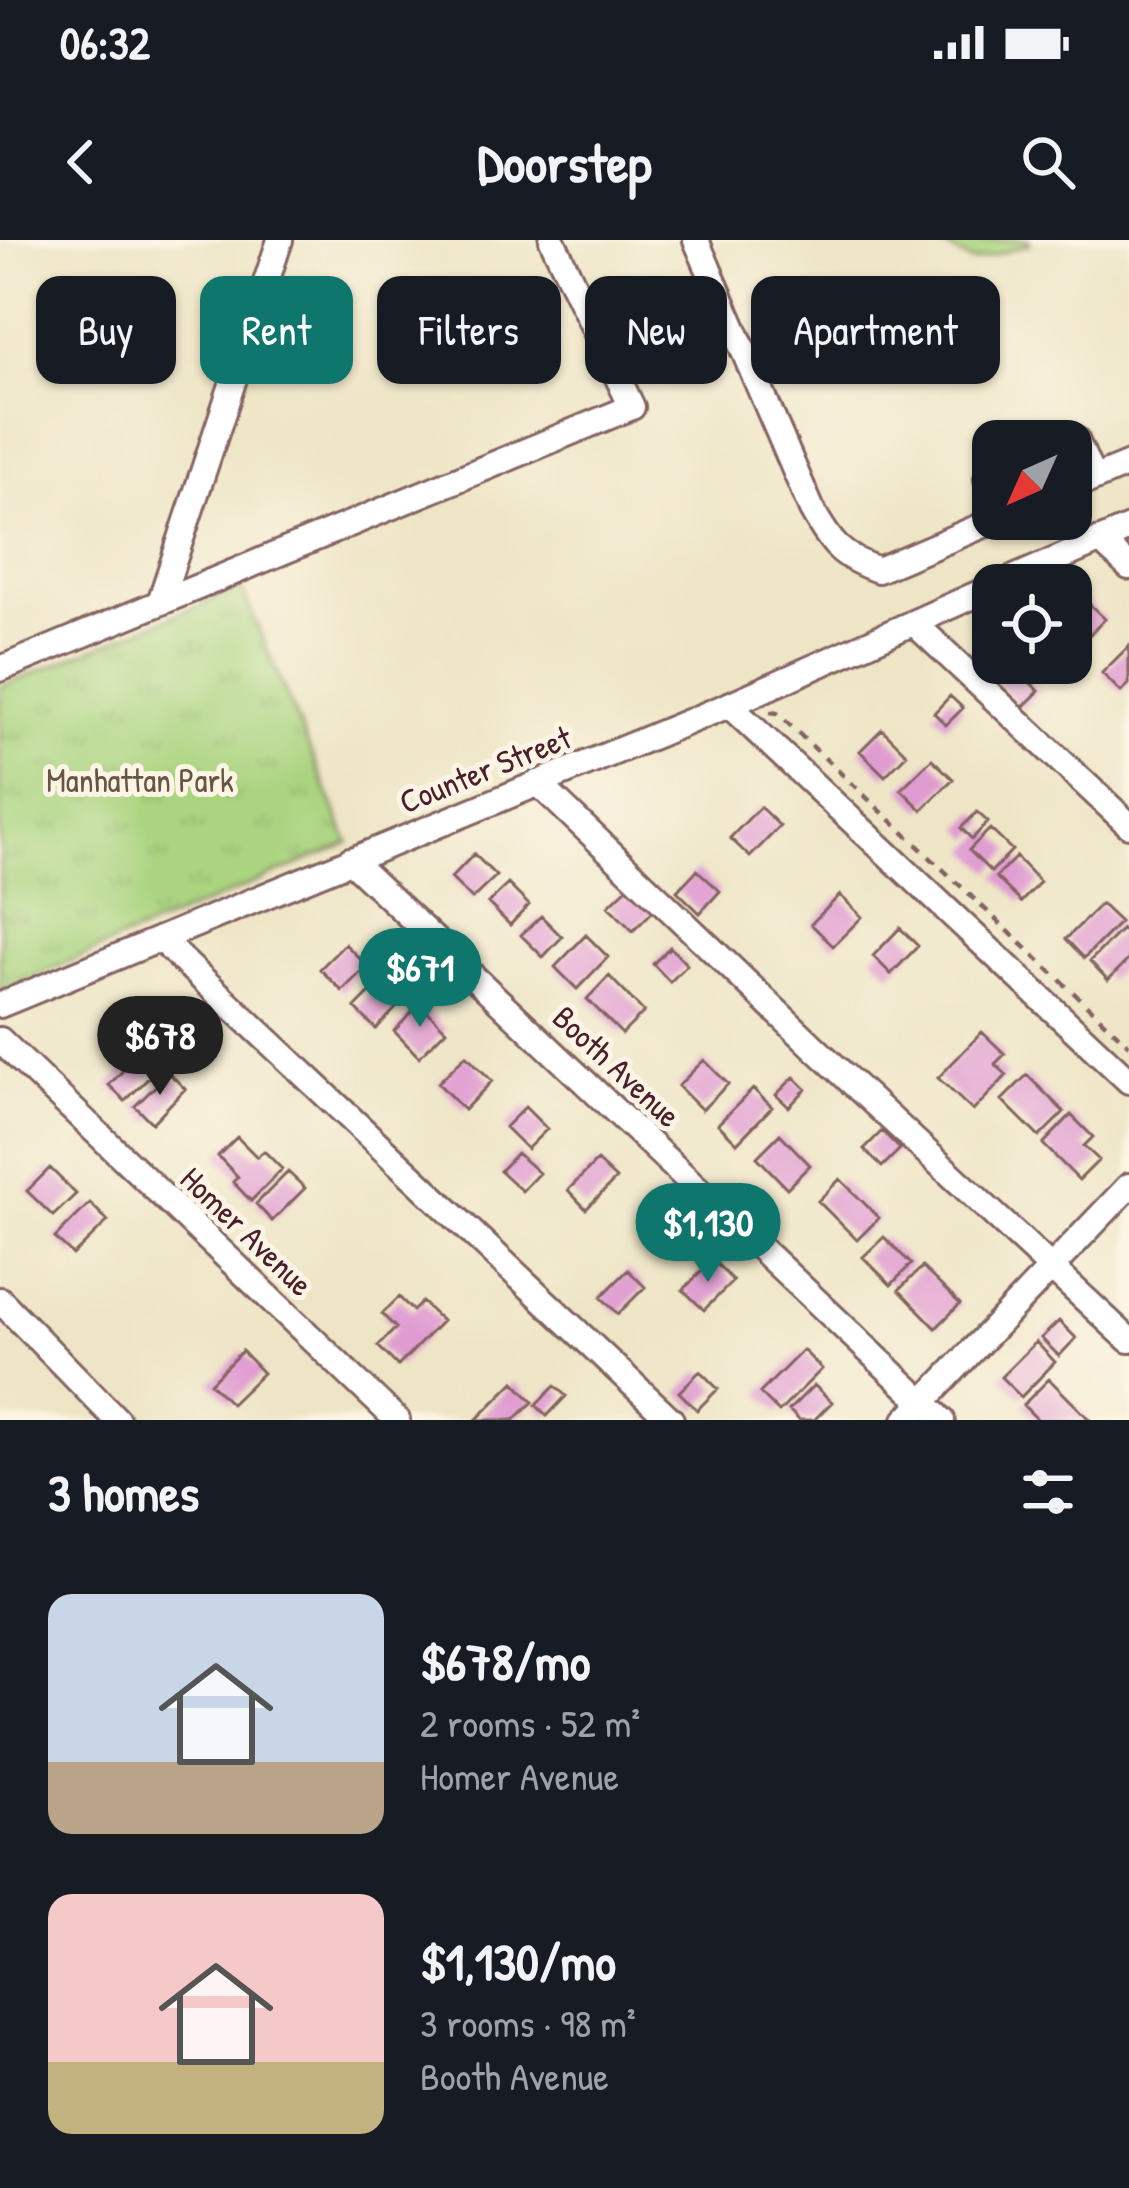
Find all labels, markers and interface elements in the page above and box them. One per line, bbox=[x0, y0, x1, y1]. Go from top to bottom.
text: 06:32 bbox=[60, 12, 150, 73]
text: Doorstep bbox=[478, 126, 651, 199]
icon: back bbox=[48, 129, 114, 195]
icon: search bbox=[1015, 129, 1081, 195]
chip: Buy bbox=[36, 276, 176, 384]
chip: Rent bbox=[200, 276, 353, 384]
chip: Filters bbox=[377, 276, 561, 384]
chip: New bbox=[585, 276, 727, 384]
chip: Apartment bbox=[751, 276, 1000, 384]
north arrow bbox=[972, 420, 1092, 540]
map controls bbox=[972, 420, 1092, 684]
button: locate bbox=[972, 564, 1092, 684]
street label: Counter Street bbox=[393, 714, 578, 823]
park label: Manhattan Park bbox=[46, 758, 234, 802]
pin: $671 bbox=[349, 928, 491, 1030]
text: $671 bbox=[386, 940, 454, 993]
street label: Booth Avenue bbox=[544, 995, 690, 1137]
pin: $678 bbox=[89, 996, 231, 1098]
text: $678 bbox=[124, 1008, 196, 1061]
street label: Homer Avenue bbox=[171, 1157, 323, 1305]
pin: $1,130 bbox=[610, 1183, 806, 1285]
text: $1,130 bbox=[663, 1195, 753, 1248]
text: 3 homes bbox=[48, 1458, 199, 1527]
icon: filters bbox=[1015, 1459, 1081, 1525]
text: $678/mo bbox=[420, 1627, 590, 1696]
icon: home bbox=[144, 1642, 288, 1786]
text: 2 rooms · 52 m² bbox=[420, 1696, 640, 1749]
text: Homer Avenue bbox=[420, 1749, 619, 1802]
text: $1,130/mo bbox=[420, 1927, 616, 1996]
icon: home bbox=[144, 1942, 288, 2086]
text: 3 rooms · 98 m² bbox=[420, 1996, 636, 2049]
text: Booth Avenue bbox=[420, 2049, 609, 2102]

